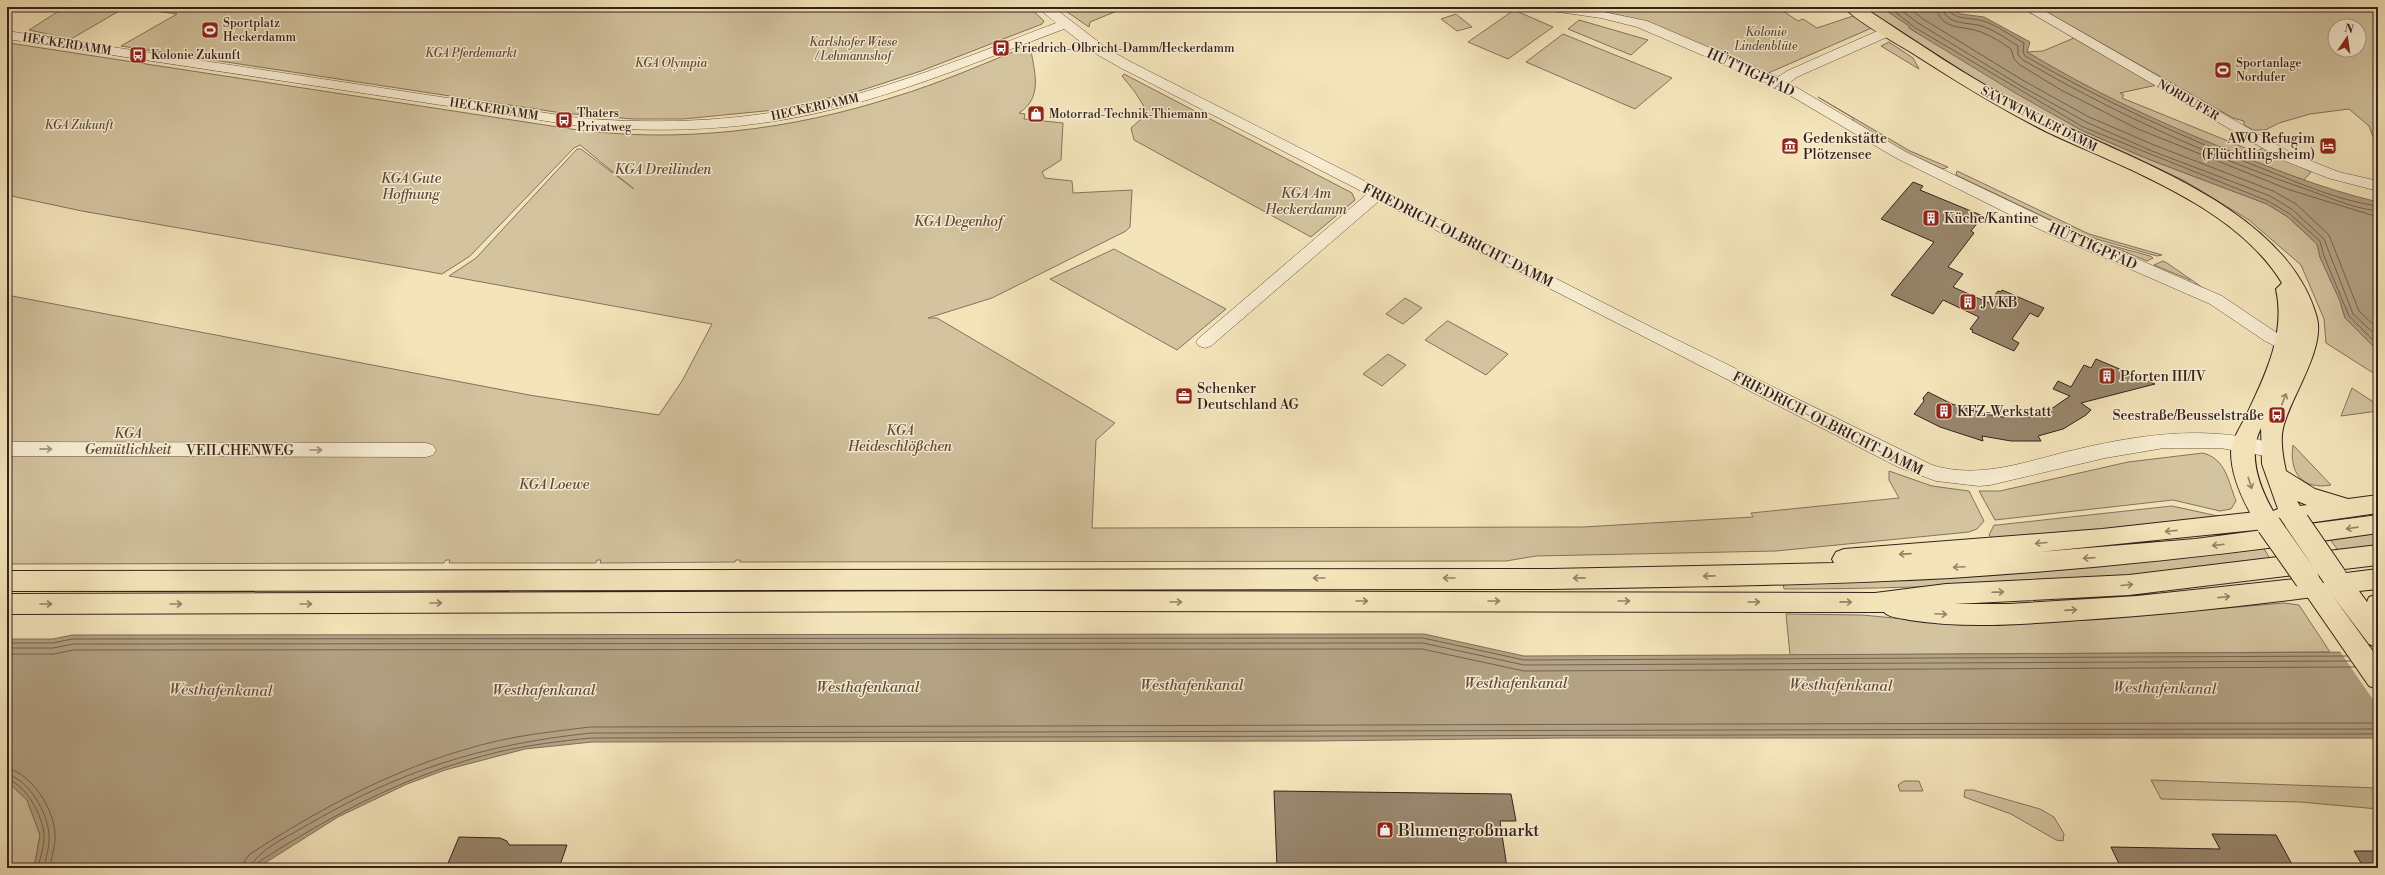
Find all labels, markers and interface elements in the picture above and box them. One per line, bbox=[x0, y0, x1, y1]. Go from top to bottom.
place label: Sportplatz Heckerdamm bbox=[223, 16, 296, 45]
north arrow bbox=[2327, 18, 2367, 58]
sports icon: Sportplatz Heckerdamm bbox=[200, 20, 220, 40]
text: N bbox=[2343, 21, 2355, 37]
park label: Kolonie Lindenblüte bbox=[1733, 25, 1798, 54]
street label: HECKERDAMM bbox=[21, 30, 113, 59]
park label: Karlshofer Wiese / Lehmannshof bbox=[809, 35, 897, 64]
bus stop icon: Friedrich-Olbricht-Damm/Heckerdamm bbox=[991, 38, 1011, 58]
place label: Friedrich-Olbricht-Damm/Heckerdamm bbox=[1014, 41, 1235, 56]
street label: HÜTTIGPFAD bbox=[1704, 43, 1798, 101]
bus stop icon: Kolonie Zukunft bbox=[128, 45, 148, 65]
park label: KGA Pferdemarkt bbox=[425, 46, 518, 61]
place label: Kolonie Zukunft bbox=[151, 48, 241, 63]
park label: KGA Olympia bbox=[635, 56, 708, 71]
place label: Sportanlage Nordufer bbox=[2236, 56, 2302, 85]
sports icon: Sportanlage Nordufer bbox=[2213, 60, 2233, 80]
street label: NORDUFER bbox=[2154, 77, 2222, 124]
street label: SAATWINKLER DAMM bbox=[1978, 84, 2100, 155]
street label: HECKERDAMM bbox=[770, 91, 861, 124]
street label: HECKERDAMM bbox=[448, 95, 540, 124]
shop icon: Motorrad-Technik-Thiemann bbox=[1026, 104, 1046, 124]
place label: Thaters Privatweg bbox=[577, 106, 632, 135]
place label: Motorrad-Technik-Thiemann bbox=[1049, 107, 1208, 122]
bus stop icon: Thaters Privatweg bbox=[554, 110, 574, 130]
park label: KGA Zukunft bbox=[45, 118, 114, 133]
place label: Gedenkstätte Plötzensee bbox=[1803, 130, 1887, 164]
place label: AWO Refugim (Flüchtlingsheim) bbox=[2202, 130, 2315, 164]
museum icon: Gedenkstätte Plötzensee bbox=[1780, 136, 1800, 156]
hotel icon: AWO Refugim (Flüchtlingsheim) bbox=[2318, 136, 2338, 156]
park label: KGA Dreilinden bbox=[615, 161, 712, 179]
park label: KGA Gute Hoffnung bbox=[381, 170, 442, 204]
street label: FRIEDRICH-OLBRICHT-DAMM bbox=[1359, 180, 1556, 292]
park label: KGA Am Heckerdamm bbox=[1264, 185, 1347, 219]
building icon: Küche/Kantine bbox=[1921, 208, 1941, 228]
place label: Küche/Kantine bbox=[1944, 210, 2039, 228]
park label: KGA Degenhof bbox=[914, 213, 1006, 231]
street label: HÜTTIGPFAD bbox=[2046, 218, 2141, 275]
building icon: JVKB bbox=[1958, 292, 1978, 312]
place label: JVKB bbox=[1980, 294, 2017, 312]
building icon: Pforten III/IV bbox=[2097, 366, 2117, 386]
street label: FRIEDRICH-OLBRICHT-DAMM bbox=[1729, 368, 1926, 480]
place label: Pforten III/IV bbox=[2120, 368, 2207, 386]
place label: Schenker Deutschland AG bbox=[1197, 380, 1300, 414]
office icon: Schenker Deutschland AG bbox=[1174, 386, 1194, 406]
one-way arrow bbox=[2280, 394, 2288, 406]
building icon: KFZ-Werkstatt bbox=[1934, 401, 1954, 421]
place label: KFZ-Werkstatt bbox=[1957, 403, 2051, 421]
bus stop icon: Seestraße/Beusselstraße bbox=[2267, 405, 2287, 425]
place label: Seestraße/Beusselstraße bbox=[2112, 407, 2264, 425]
park label: KGA Heideschlößchen bbox=[847, 422, 952, 456]
park label: KGA Gemütlichkeit bbox=[85, 425, 172, 459]
street label: VEILCHENWEG bbox=[185, 442, 295, 460]
one-way arrow bbox=[39, 445, 52, 453]
one-way arrow bbox=[309, 446, 322, 454]
park label: KGA Loewe bbox=[519, 476, 590, 494]
one-way arrow bbox=[2247, 476, 2254, 489]
one-way arrow bbox=[2346, 524, 2359, 532]
one-way arrow bbox=[2165, 527, 2178, 535]
one-way arrow bbox=[2035, 540, 2048, 547]
one-way arrow bbox=[2212, 541, 2225, 548]
one-way arrow bbox=[1899, 550, 1912, 557]
one-way arrow bbox=[2083, 555, 2096, 562]
one-way arrow bbox=[1953, 563, 1966, 571]
one-way arrow bbox=[1703, 572, 1716, 580]
one-way arrow bbox=[1313, 574, 1326, 582]
one-way arrow bbox=[1443, 574, 1456, 582]
one-way arrow bbox=[1573, 574, 1586, 582]
one-way arrow bbox=[2120, 581, 2133, 589]
one-way arrow bbox=[1991, 589, 2004, 596]
one-way arrow bbox=[2217, 593, 2230, 601]
one-way arrow bbox=[1355, 597, 1368, 605]
one-way arrow bbox=[1487, 597, 1500, 605]
one-way arrow bbox=[1617, 597, 1630, 605]
one-way arrow bbox=[1169, 598, 1182, 606]
one-way arrow bbox=[1747, 598, 1760, 606]
one-way arrow bbox=[1839, 598, 1852, 606]
one-way arrow bbox=[429, 599, 442, 607]
one-way arrow bbox=[39, 600, 52, 608]
one-way arrow bbox=[169, 600, 182, 608]
one-way arrow bbox=[299, 600, 312, 608]
one-way arrow bbox=[2064, 607, 2077, 614]
one-way arrow bbox=[1934, 610, 1947, 617]
water label: Westhafenkanal bbox=[1464, 674, 1568, 693]
water label: Westhafenkanal bbox=[1789, 675, 1893, 696]
water label: Westhafenkanal bbox=[1140, 676, 1244, 695]
water label: Westhafenkanal bbox=[816, 678, 920, 697]
water label: Westhafenkanal bbox=[2113, 678, 2217, 699]
water label: Westhafenkanal bbox=[169, 680, 273, 701]
water label: Westhafenkanal bbox=[492, 681, 596, 700]
shop icon: Blumengroßmarkt bbox=[1375, 820, 1395, 840]
place label: Blumengroßmarkt bbox=[1397, 820, 1539, 842]

